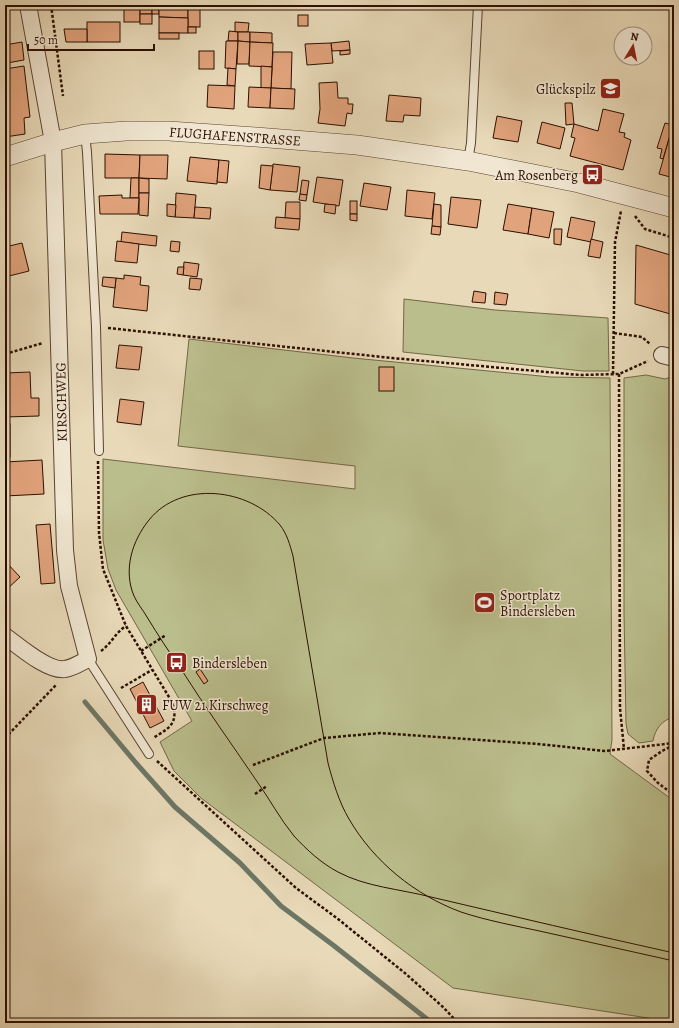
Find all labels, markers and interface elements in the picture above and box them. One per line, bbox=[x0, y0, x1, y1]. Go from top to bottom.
scale bar bbox=[28, 26, 154, 52]
north arrow bbox=[613, 26, 653, 66]
text: N bbox=[629, 29, 640, 45]
text: 50 m bbox=[34, 32, 58, 48]
school or university icon: Glückspilz bbox=[598, 76, 624, 102]
place label: Glückspilz bbox=[536, 80, 596, 99]
street label: FLUGHAFENSTRASSE bbox=[168, 122, 302, 151]
bus stop icon: Am Rosenberg bbox=[580, 162, 606, 188]
place label: Am Rosenberg bbox=[494, 166, 578, 185]
street label: KIRSCHWEG bbox=[51, 362, 72, 442]
place label: Sportplatz Bindersleben bbox=[500, 586, 576, 621]
sports icon: Sportplatz Bindersleben bbox=[471, 590, 497, 616]
bus stop icon: Bindersleben bbox=[164, 650, 190, 676]
place label: Bindersleben bbox=[192, 654, 268, 673]
building icon: FUW 21 Kirschweg bbox=[134, 692, 160, 718]
place label: FUW 21 Kirschweg bbox=[162, 696, 268, 715]

